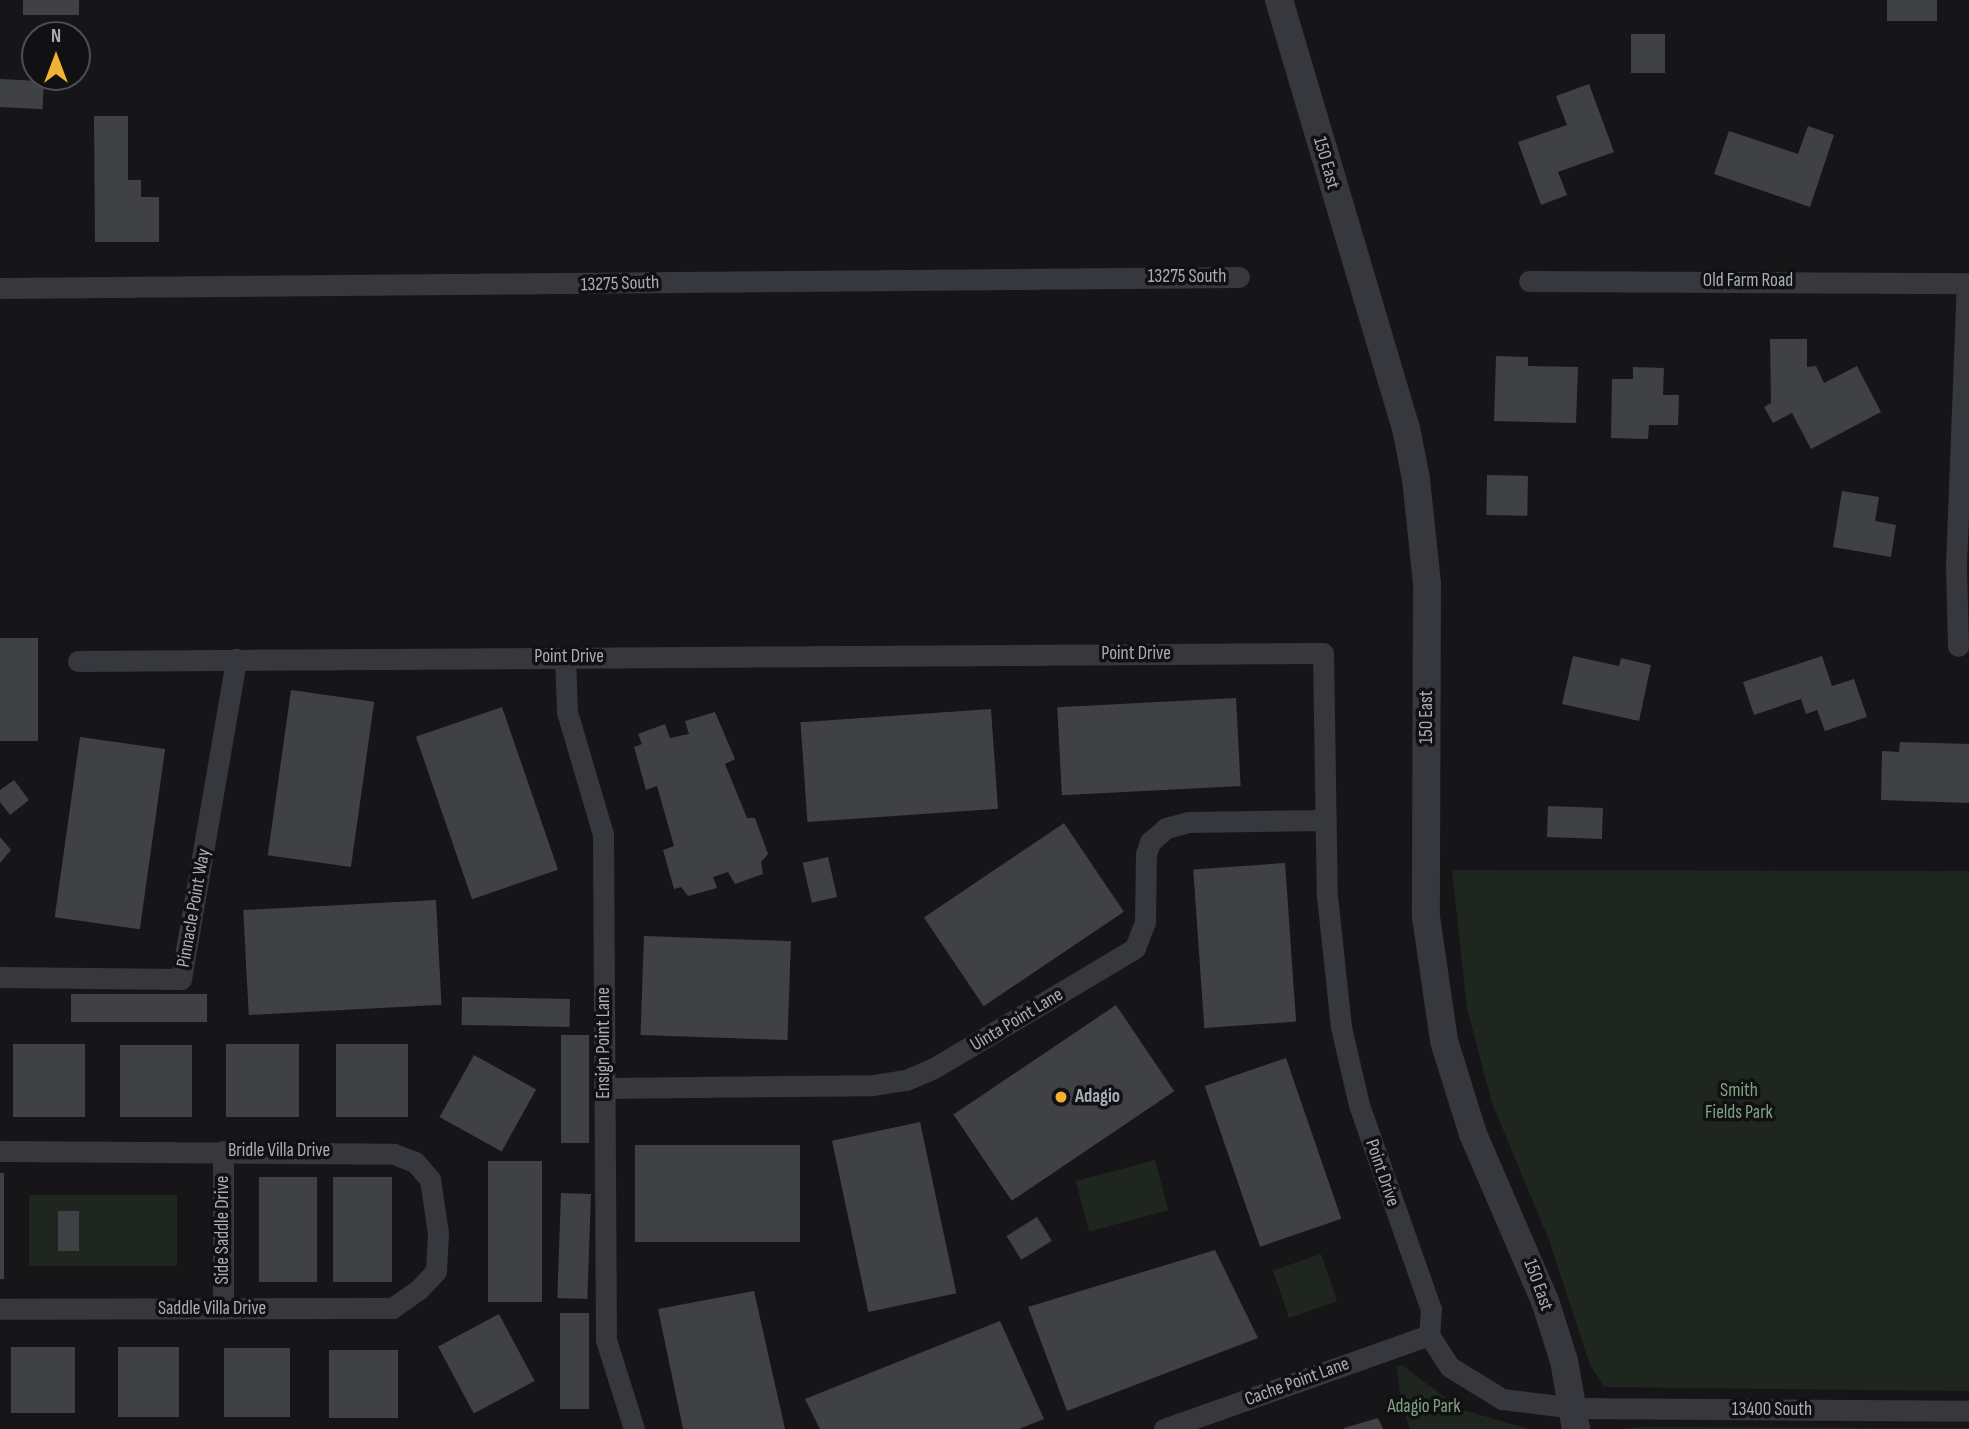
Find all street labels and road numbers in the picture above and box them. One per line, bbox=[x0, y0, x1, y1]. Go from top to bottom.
street label: 150 East bbox=[1308, 134, 1344, 192]
street label: 13275 South bbox=[1148, 266, 1226, 288]
street label: Old Farm Road bbox=[1703, 270, 1793, 292]
street label: 13275 South bbox=[580, 271, 660, 297]
street label: Point Drive bbox=[1101, 643, 1171, 665]
street label: Point Drive bbox=[534, 646, 604, 668]
street label: 150 East bbox=[1416, 690, 1438, 744]
street label: Pinnacle Point Way bbox=[172, 847, 216, 969]
street label: Uinta Point Lane bbox=[967, 983, 1067, 1057]
street label: Ensign Point Lane bbox=[593, 987, 615, 1099]
street label: Point Drive bbox=[1360, 1136, 1404, 1210]
street label: Bridle Villa Drive bbox=[228, 1140, 330, 1162]
street label: Side Saddle Drive bbox=[212, 1176, 234, 1284]
street label: 150 East bbox=[1518, 1256, 1558, 1314]
street label: Saddle Villa Drive bbox=[158, 1298, 266, 1320]
street label: Cache Point Lane bbox=[1242, 1353, 1352, 1411]
street label: 13400 South bbox=[1732, 1399, 1812, 1421]

